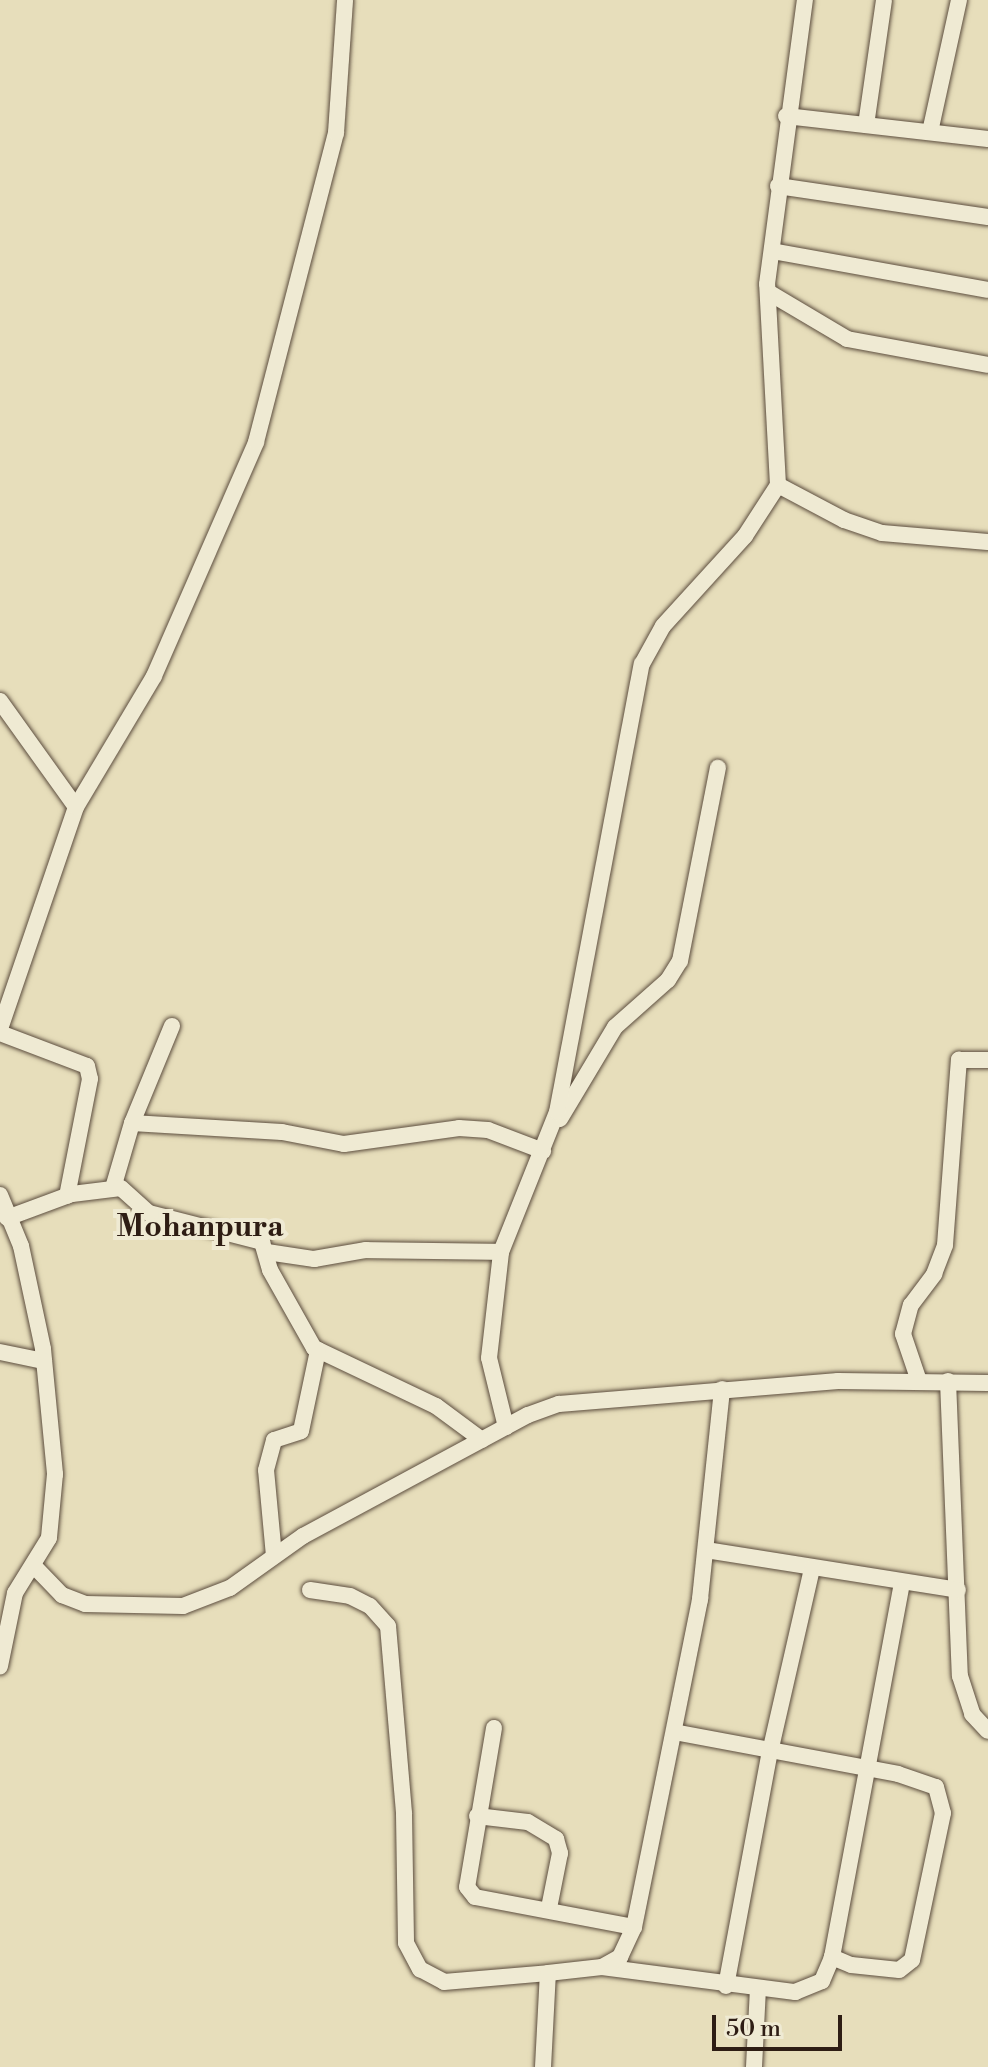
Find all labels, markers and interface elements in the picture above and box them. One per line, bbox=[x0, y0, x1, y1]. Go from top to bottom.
district label: Mohanpura bbox=[116, 1209, 284, 1245]
scale bar bbox=[716, 1999, 846, 2049]
text: 50 m bbox=[726, 2014, 781, 2044]

